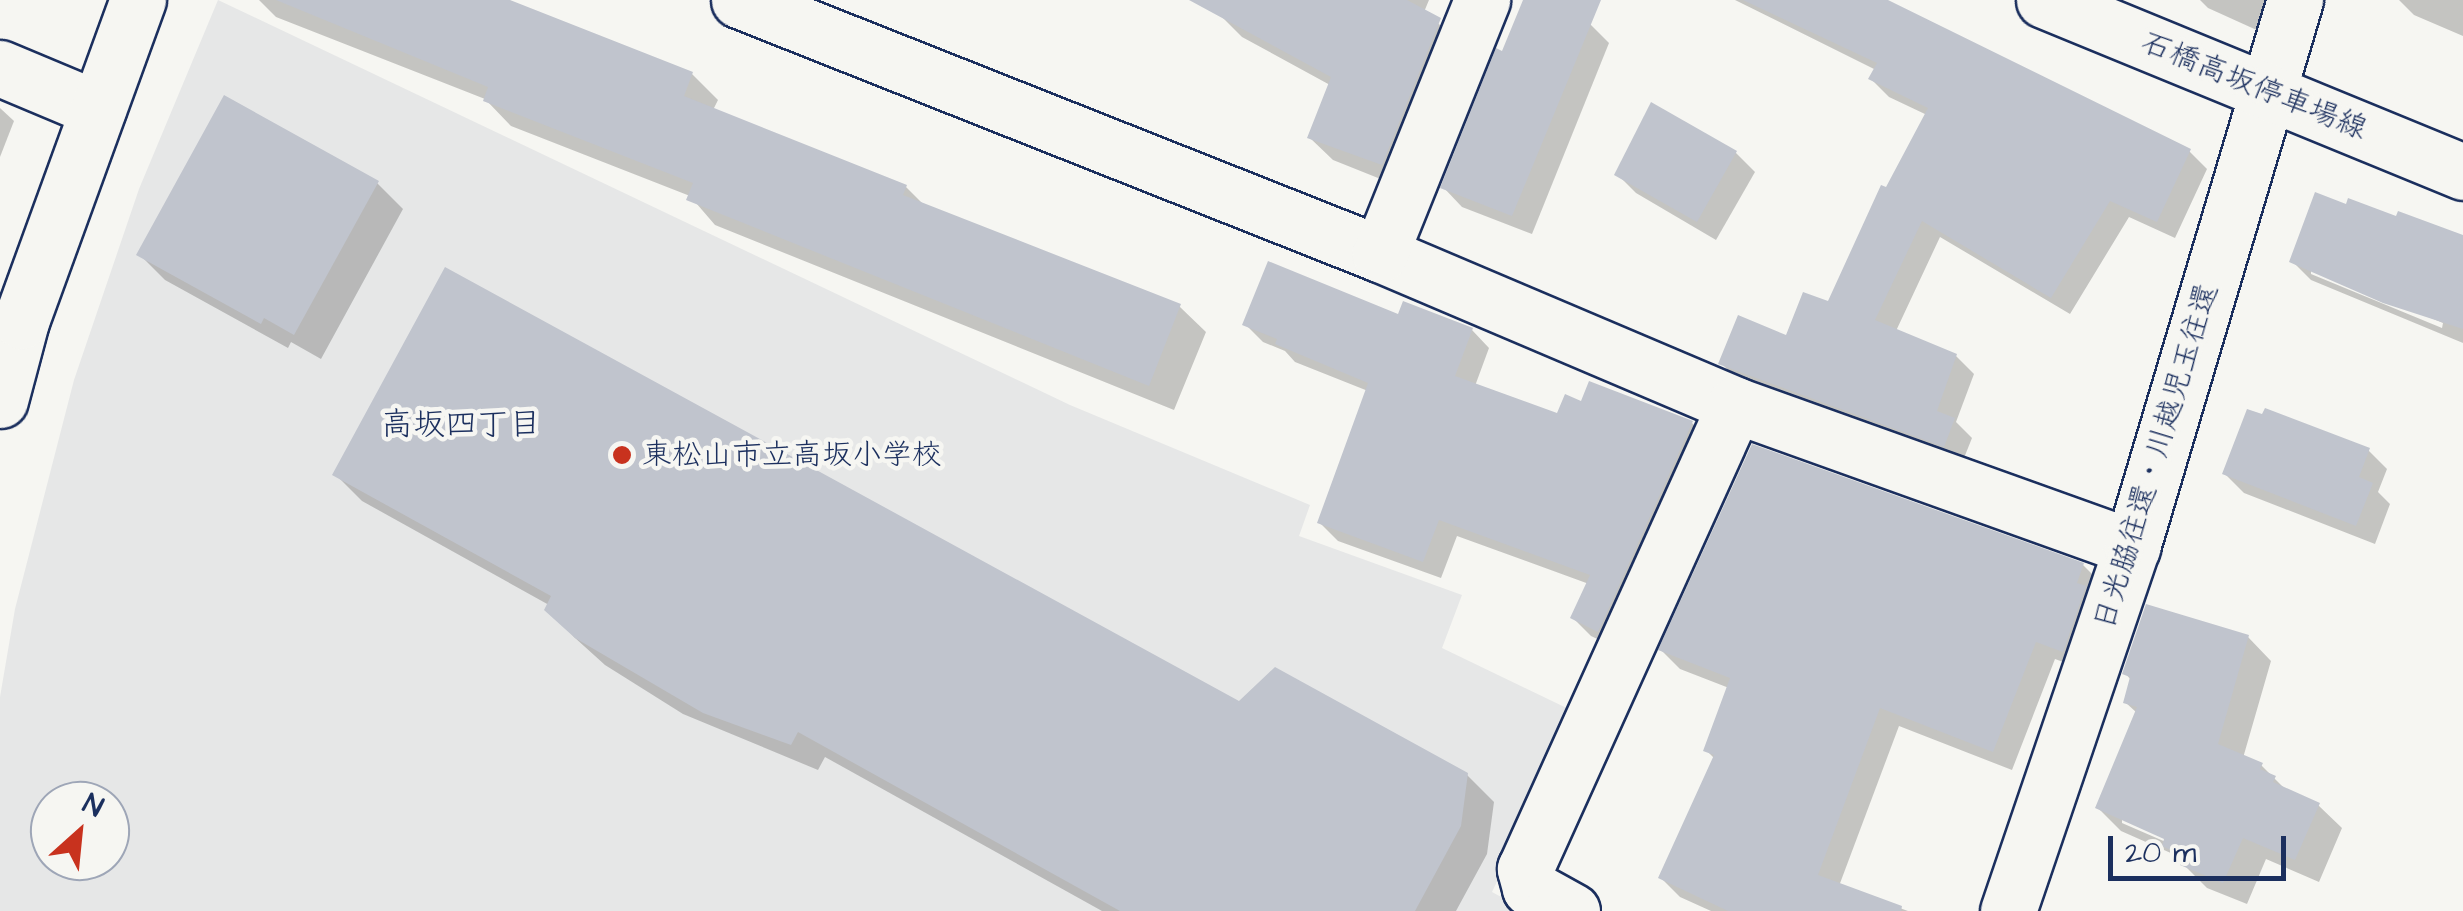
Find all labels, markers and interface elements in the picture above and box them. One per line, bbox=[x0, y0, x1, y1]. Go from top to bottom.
street label: 石橋高坂停車場線 bbox=[2136, 24, 2372, 148]
street label: 日光脇往還・川越児玉往還 bbox=[2086, 280, 2226, 634]
district label: 高坂四丁目 bbox=[381, 406, 541, 444]
place label: 東松山市立高坂小学校 bbox=[642, 437, 942, 473]
marker: 東松山市立高坂小学校 bbox=[611, 444, 633, 466]
north arrow bbox=[30, 781, 130, 881]
text: N bbox=[76, 784, 110, 827]
scale bar bbox=[2113, 816, 2290, 878]
text: 20 m bbox=[2125, 832, 2196, 874]

